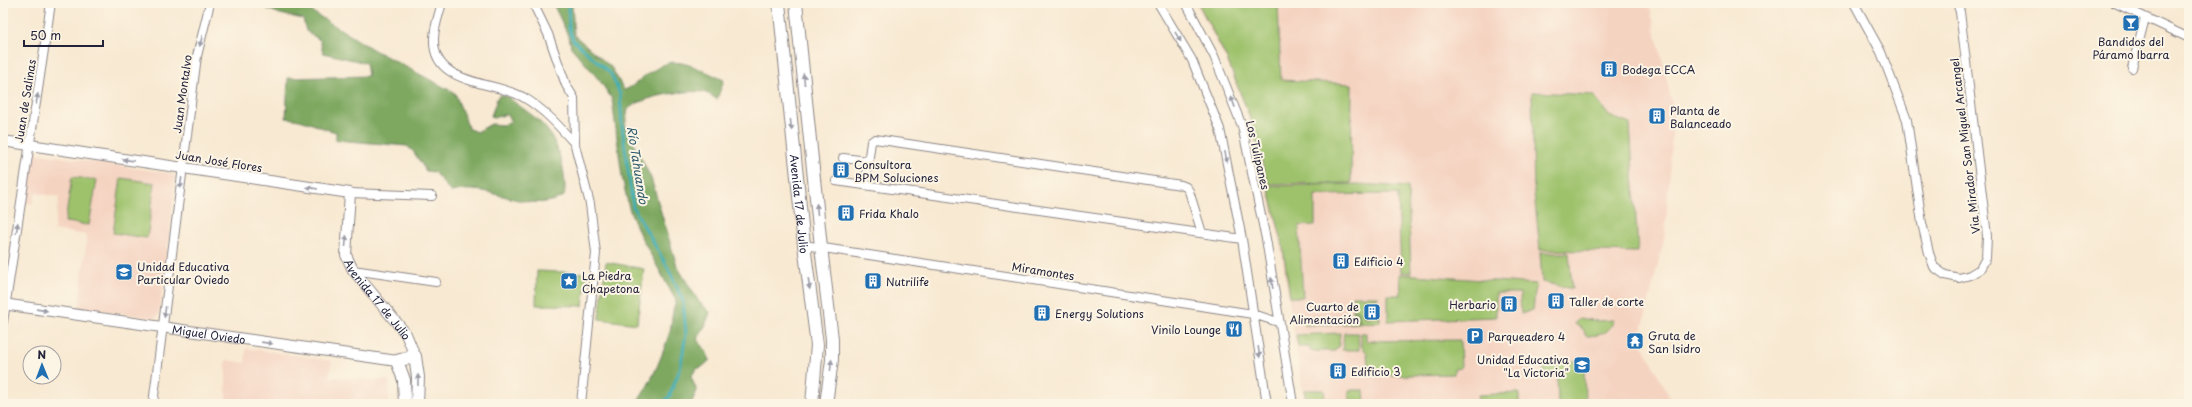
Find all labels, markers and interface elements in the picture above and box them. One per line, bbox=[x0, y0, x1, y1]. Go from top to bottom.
bar icon: Bandidos del Páramo Ibarra bbox=[2121, 13, 2141, 33]
scale bar bbox=[24, 22, 103, 48]
text: 50 m bbox=[30, 26, 61, 44]
one-way arrow bbox=[1174, 31, 1181, 43]
place label: Bandidos del Páramo Ibarra bbox=[2093, 33, 2170, 63]
one-way arrow bbox=[198, 35, 204, 47]
street label: Juan Montalvo bbox=[168, 54, 196, 134]
street label: Via Mirador San Miguel Arcangel bbox=[1946, 57, 1984, 235]
street label: Juan de Salinas bbox=[10, 58, 40, 144]
building icon: Bodega ECCA bbox=[1599, 59, 1619, 79]
place label: Bodega ECCA bbox=[1622, 61, 1696, 78]
one-way arrow bbox=[801, 73, 808, 85]
one-way arrow bbox=[34, 93, 40, 105]
one-way arrow bbox=[1229, 95, 1235, 107]
place label: Planta de Balanceado bbox=[1670, 102, 1731, 132]
building icon: Planta de Balanceado bbox=[1647, 106, 1667, 126]
one-way arrow bbox=[788, 119, 795, 131]
street label: Los Tulipanes bbox=[1242, 119, 1274, 191]
water label: Río Tahuando bbox=[623, 125, 653, 207]
street label: Juan José Flores bbox=[174, 146, 264, 176]
one-way arrow bbox=[1223, 150, 1229, 163]
street label: Avenida 17 de Julio bbox=[786, 153, 814, 255]
place label: Consultora BPM Soluciones bbox=[854, 156, 938, 186]
one-way arrow bbox=[122, 157, 134, 163]
building icon: Consultora BPM Soluciones bbox=[831, 160, 851, 180]
one-way arrow bbox=[178, 177, 184, 189]
one-way arrow bbox=[306, 185, 318, 191]
one-way arrow bbox=[814, 203, 820, 215]
building icon: Frida Khalo bbox=[836, 203, 856, 223]
place label: Frida Khalo bbox=[859, 205, 919, 222]
one-way arrow bbox=[14, 222, 20, 234]
one-way arrow bbox=[342, 235, 349, 247]
building icon: Edificio 4 bbox=[1331, 251, 1351, 271]
place label: Edificio 4 bbox=[1354, 253, 1404, 270]
street label: Avenida 17 de Julio bbox=[340, 256, 416, 342]
place label: Unidad Educativa Particular Oviedo bbox=[137, 258, 229, 288]
street label: Miramontes bbox=[1011, 258, 1075, 284]
school or university icon: Unidad Educativa Particular Oviedo bbox=[114, 262, 134, 282]
place label: La Piedra Chapetona bbox=[582, 267, 640, 297]
place icon: La Piedra Chapetona bbox=[559, 271, 579, 291]
building icon: Nutrilife bbox=[863, 271, 883, 291]
place label: Nutrilife bbox=[886, 273, 929, 290]
one-way arrow bbox=[1269, 277, 1275, 289]
one-way arrow bbox=[806, 278, 812, 290]
building icon: Taller de corte bbox=[1546, 291, 1566, 311]
place label: Taller de corte bbox=[1569, 293, 1644, 310]
building icon: Herbario bbox=[1499, 294, 1519, 314]
place label: Herbario bbox=[1449, 296, 1496, 313]
place label: Cuarto de Alimentación bbox=[1289, 298, 1359, 328]
building icon: Cuarto de Alimentación bbox=[1362, 302, 1382, 322]
building icon: Energy Solutions bbox=[1032, 303, 1052, 323]
place label: Energy Solutions bbox=[1055, 305, 1144, 322]
one-way arrow bbox=[161, 306, 168, 318]
one-way arrow bbox=[36, 307, 48, 313]
restaurant icon: Vinilo Lounge bbox=[1224, 319, 1244, 339]
street label: Miguel Oviedo bbox=[171, 320, 247, 347]
place label: Vinilo Lounge bbox=[1151, 321, 1221, 338]
parking icon: Parqueadero 4 bbox=[1465, 326, 1485, 346]
place label: Gruta de San Isidro bbox=[1648, 327, 1701, 357]
place label: Parqueadero 4 bbox=[1488, 328, 1565, 345]
temple icon: Gruta de San Isidro bbox=[1625, 331, 1645, 351]
one-way arrow bbox=[261, 340, 273, 346]
north arrow bbox=[22, 345, 62, 385]
text: N bbox=[37, 346, 47, 363]
one-way arrow bbox=[1256, 346, 1262, 359]
place label: Unidad Educativa "La Victoria" bbox=[1477, 351, 1569, 381]
school or university icon: Unidad Educativa "La Victoria" bbox=[1572, 355, 1592, 375]
one-way arrow bbox=[828, 359, 834, 371]
building icon: Edificio 3 bbox=[1328, 361, 1348, 381]
place label: Edificio 3 bbox=[1351, 363, 1401, 380]
one-way arrow bbox=[415, 373, 421, 386]

